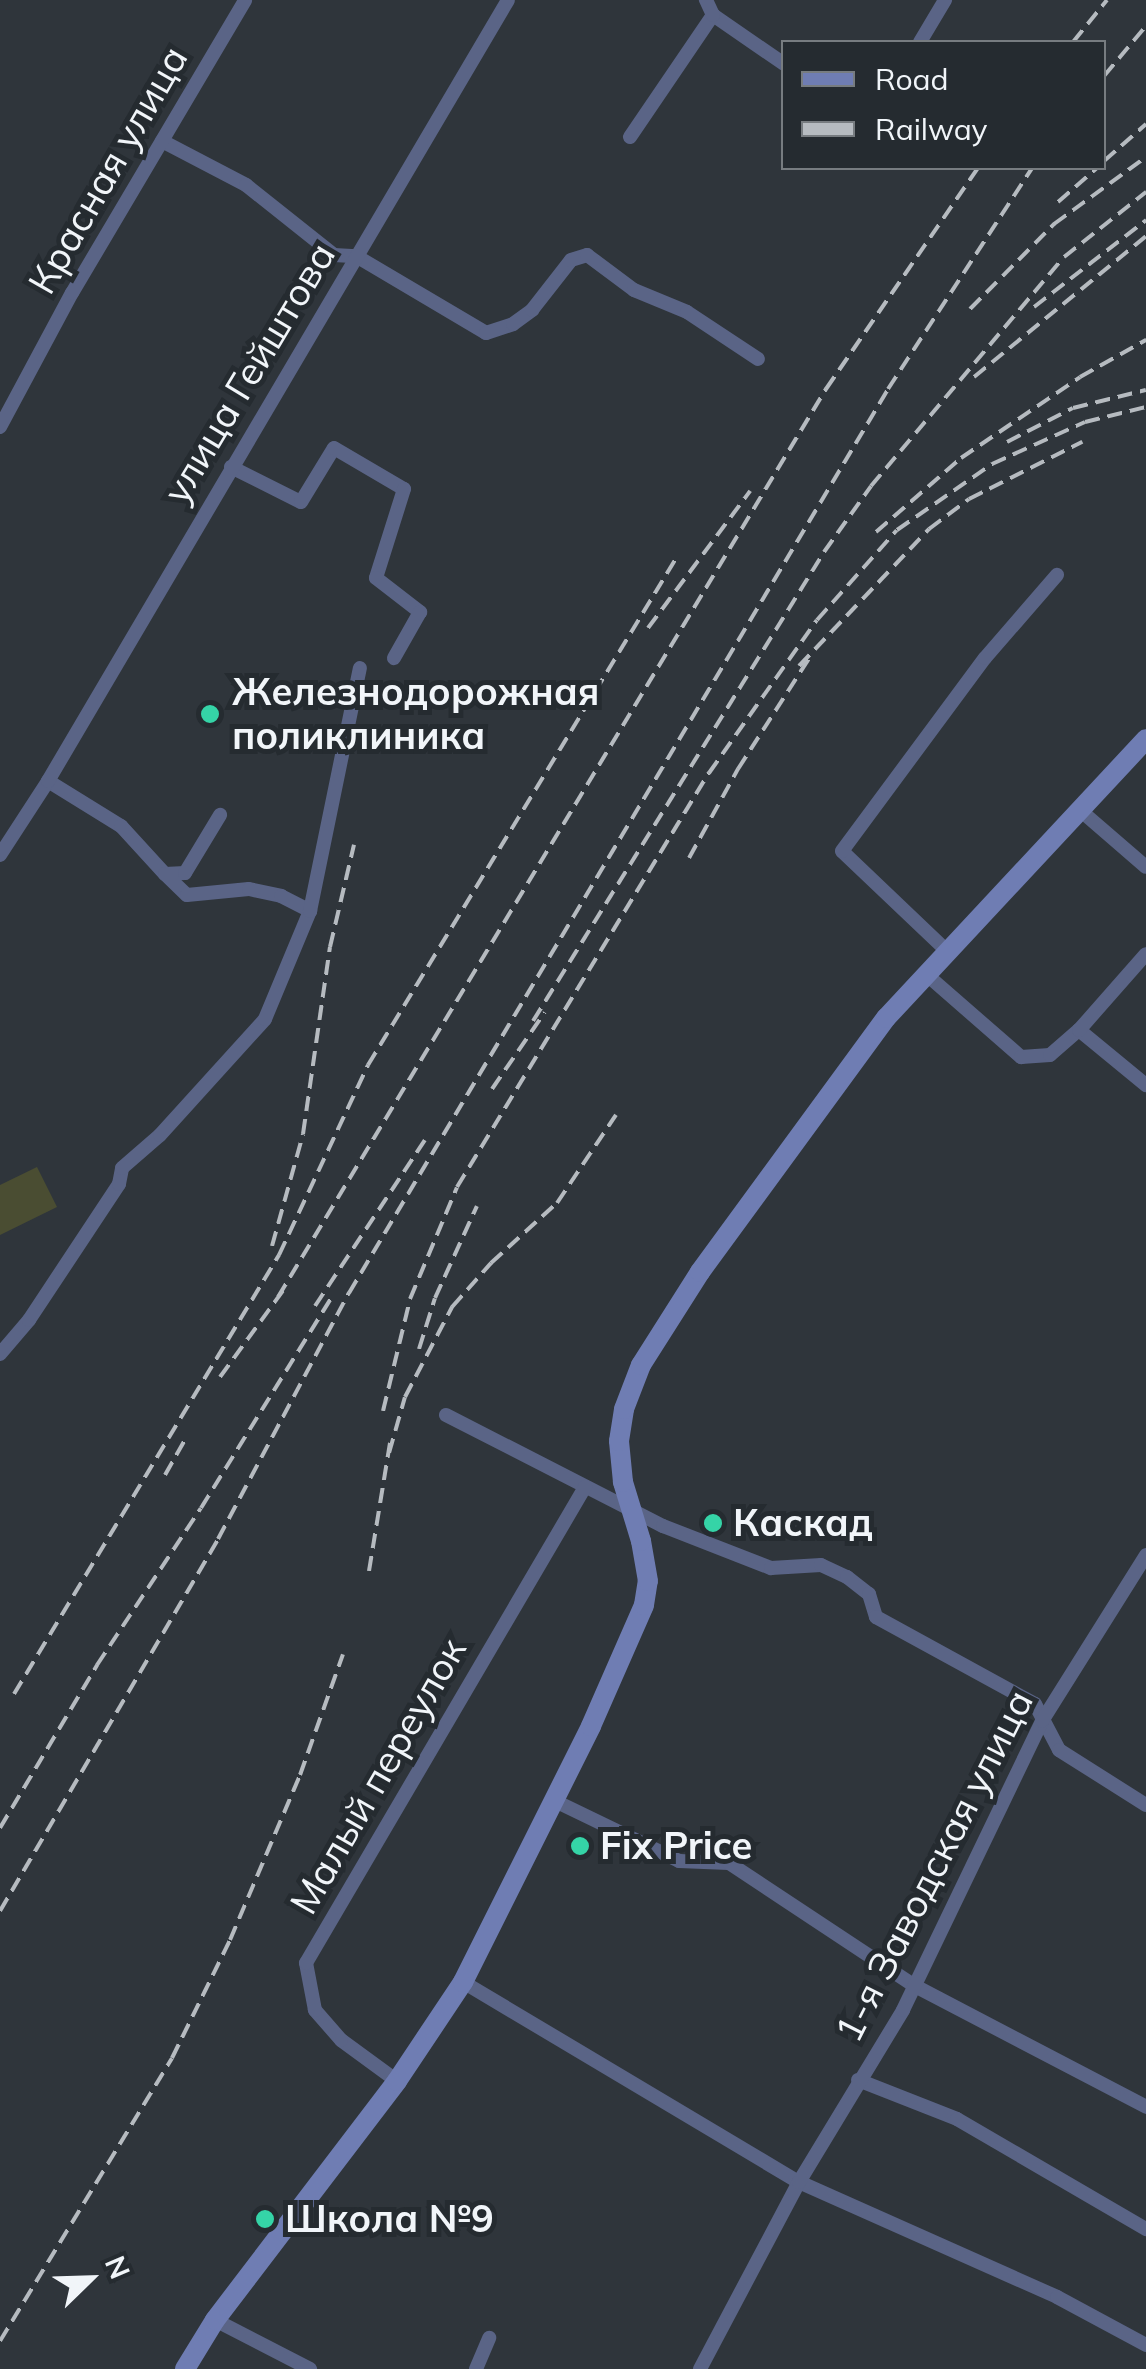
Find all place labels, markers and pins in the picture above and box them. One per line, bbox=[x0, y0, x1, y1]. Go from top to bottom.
place label: Железнодорожная поликлиника bbox=[232, 669, 599, 758]
marker: Железнодорожная поликлиника bbox=[197, 701, 223, 727]
place label: Каскад bbox=[733, 1500, 873, 1546]
marker: Каскад bbox=[702, 1512, 724, 1534]
place label: Fix Price bbox=[600, 1823, 752, 1869]
marker: Fix Price bbox=[569, 1835, 591, 1857]
place label: Школа №9 bbox=[285, 2196, 494, 2242]
marker: Школа №9 bbox=[254, 2208, 276, 2230]

